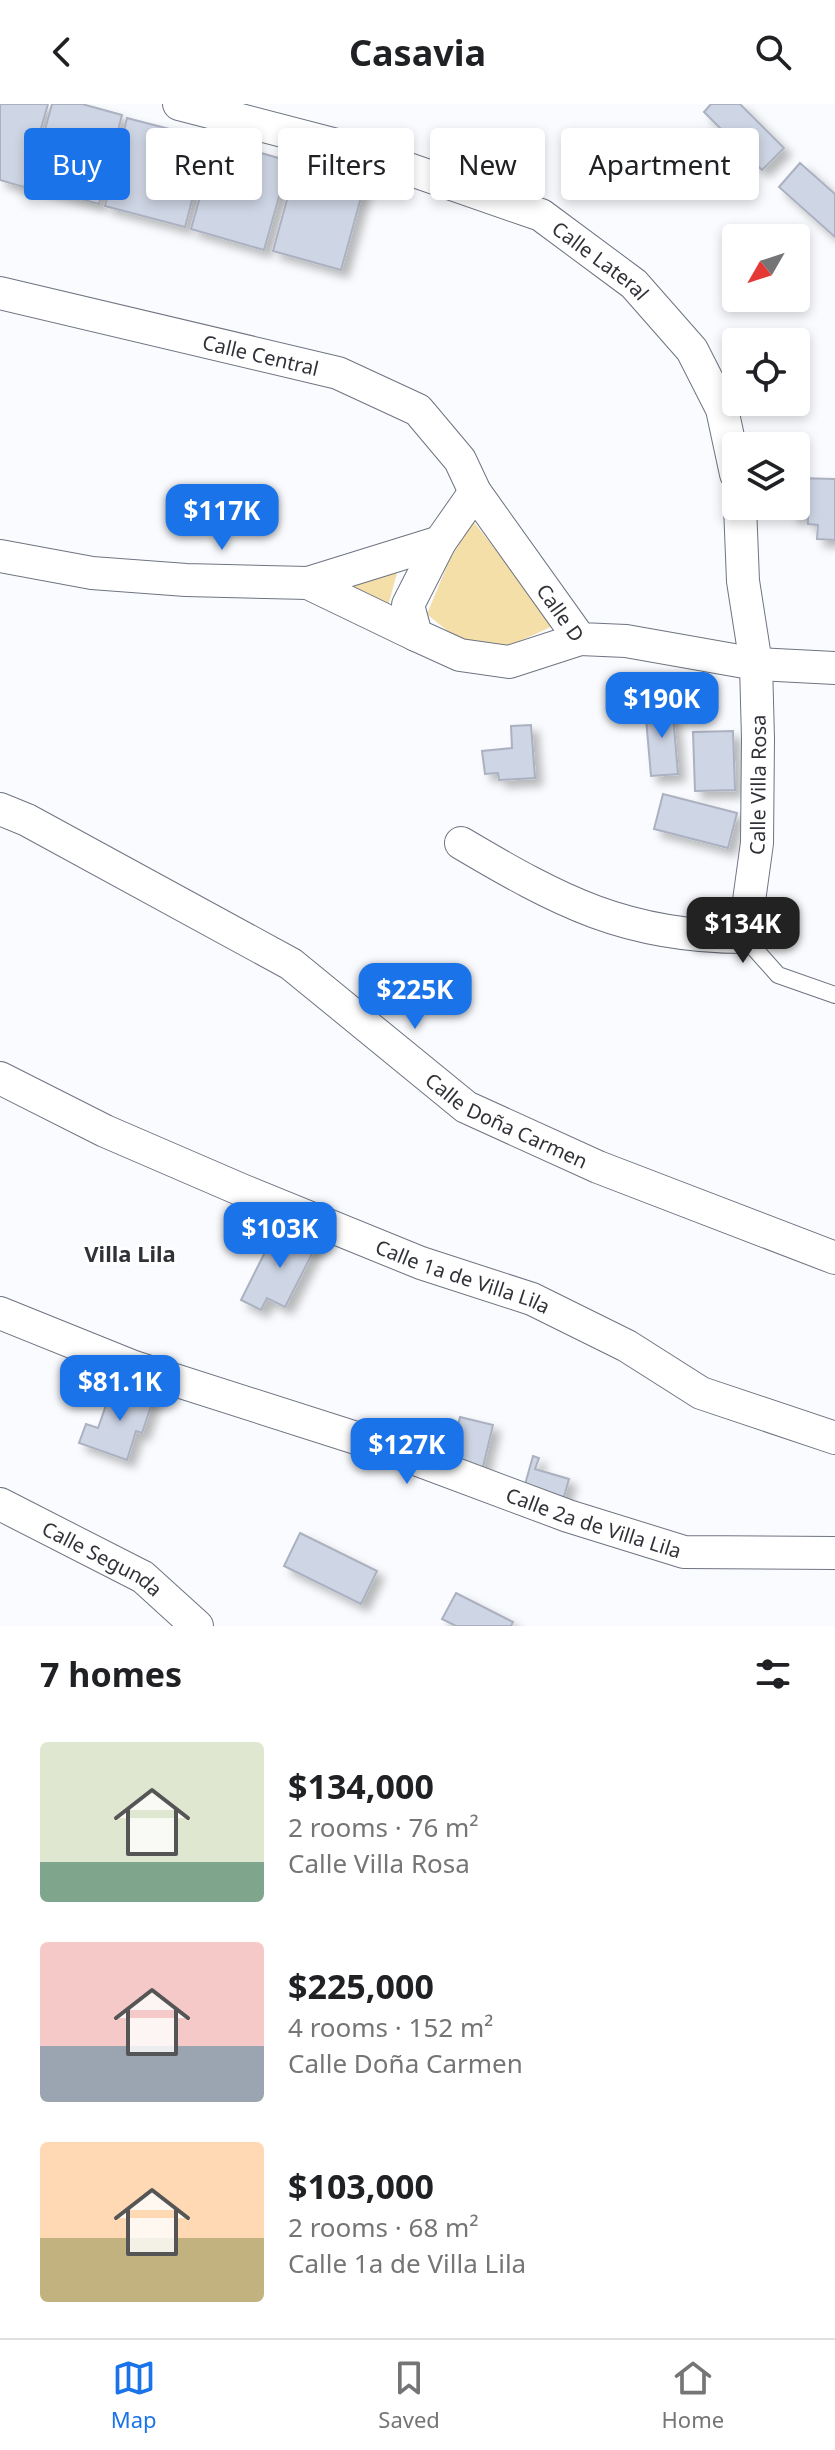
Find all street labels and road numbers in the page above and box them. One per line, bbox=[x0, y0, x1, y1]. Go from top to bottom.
street label: Calle Lateral bbox=[547, 215, 655, 306]
street label: Calle Central bbox=[200, 328, 322, 382]
street label: Calle D bbox=[531, 578, 591, 647]
street label: Calle Villa Rosa bbox=[742, 714, 772, 856]
street label: Calle Doña Carmen bbox=[420, 1066, 592, 1174]
street label: Calle 1a de Villa Lila bbox=[372, 1232, 555, 1319]
street label: Calle 2a de Villa Lila bbox=[502, 1481, 685, 1564]
street label: Calle Segunda bbox=[38, 1514, 169, 1602]

